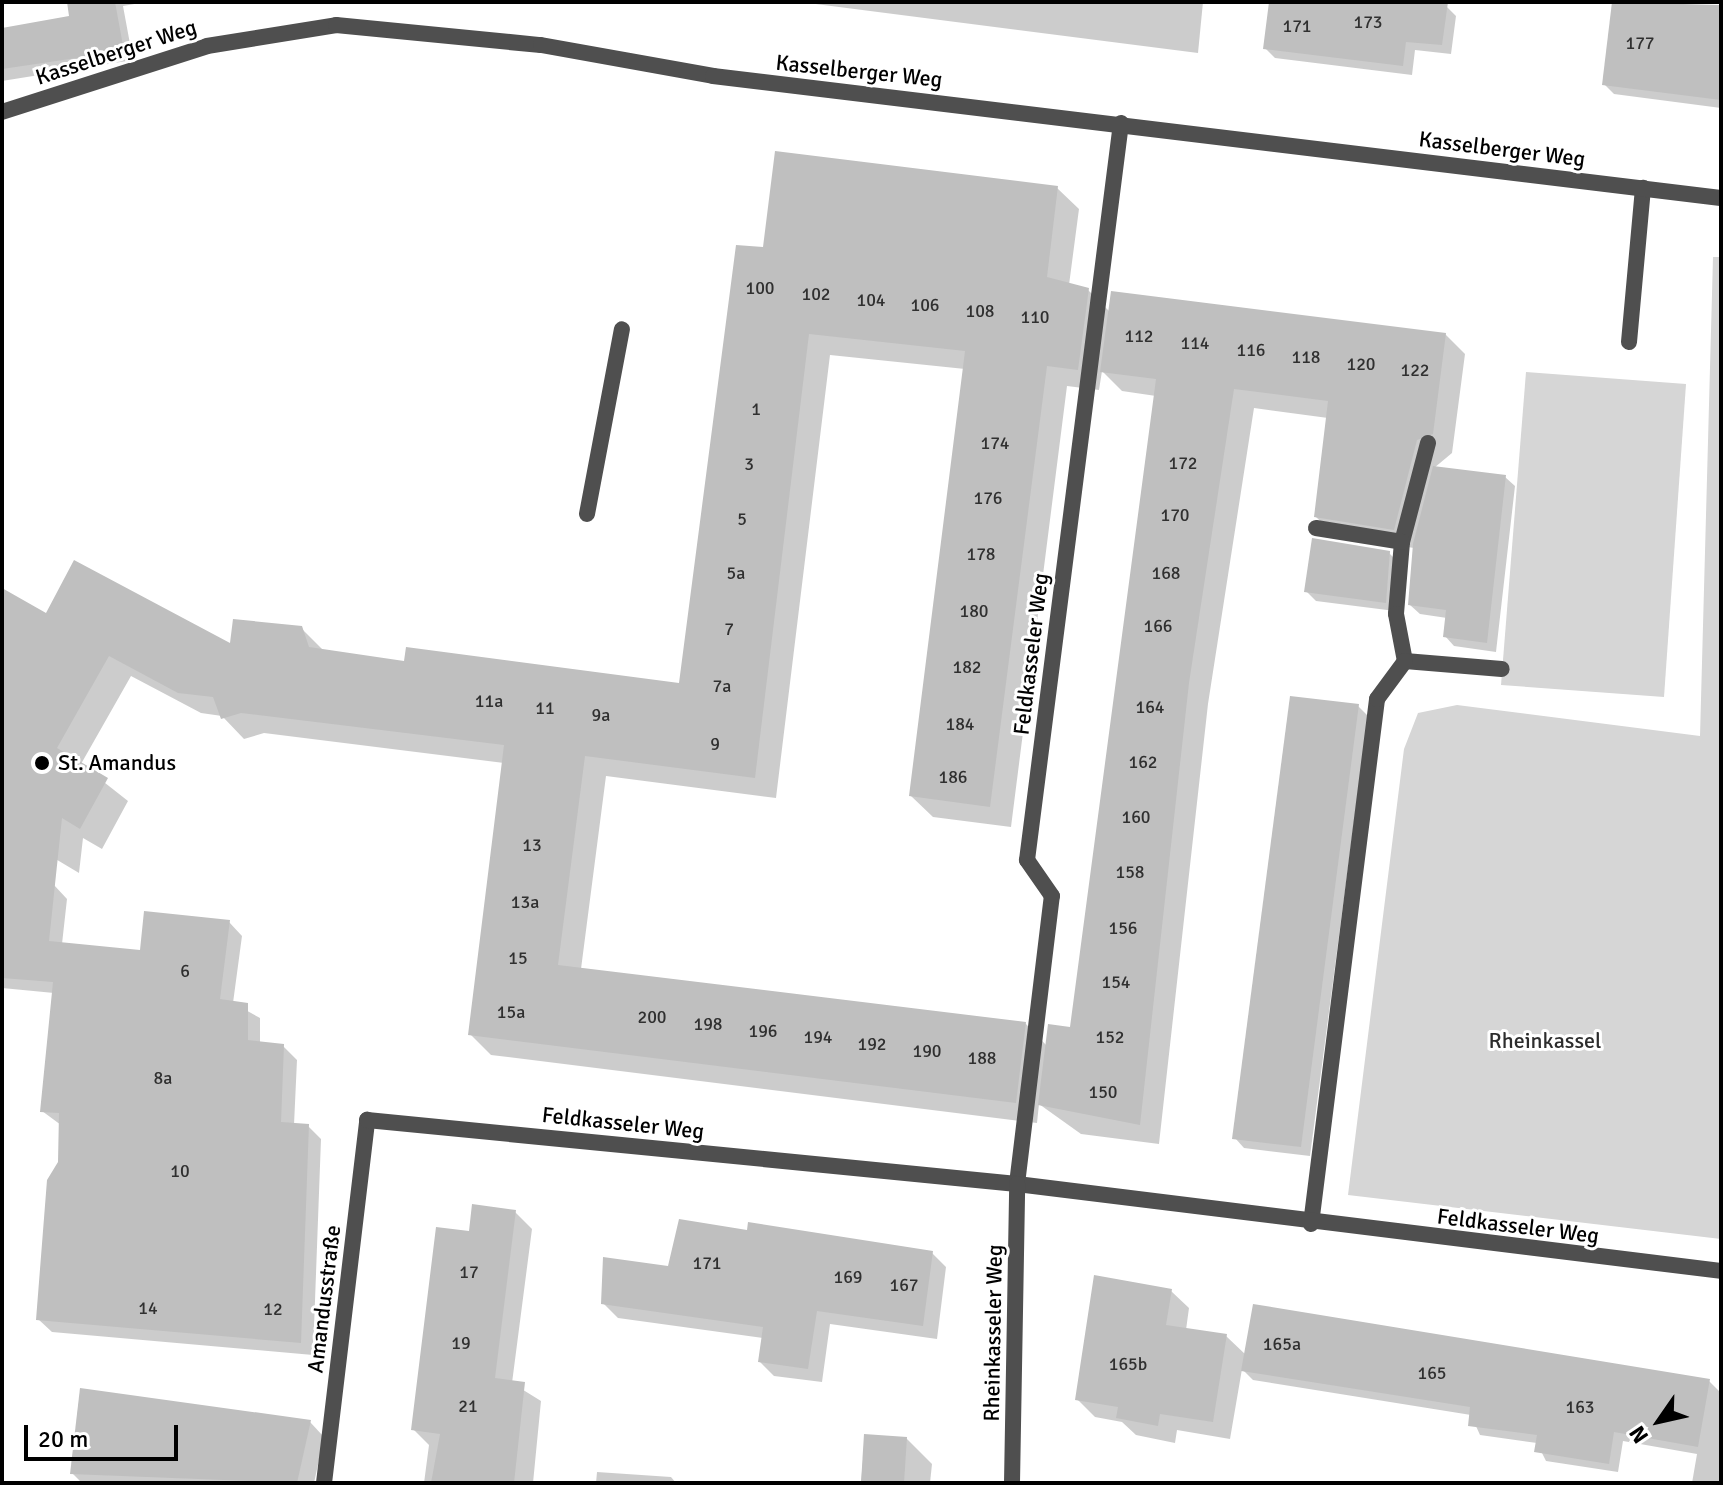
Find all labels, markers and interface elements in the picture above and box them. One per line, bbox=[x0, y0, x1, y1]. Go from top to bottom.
house number: 173 bbox=[1353, 11, 1383, 33]
street label: Kasselberger Weg bbox=[32, 14, 200, 90]
house number: 171 bbox=[1282, 15, 1312, 37]
house number: 177 bbox=[1625, 32, 1655, 54]
street label: Kasselberger Weg bbox=[774, 49, 944, 93]
street label: Kasselberger Weg bbox=[1417, 126, 1587, 172]
house number: 100 bbox=[745, 277, 775, 299]
house number: 102 bbox=[801, 283, 831, 305]
house number: 104 bbox=[856, 289, 886, 311]
house number: 106 bbox=[910, 294, 940, 316]
house number: 108 bbox=[965, 300, 995, 322]
house number: 110 bbox=[1020, 306, 1050, 328]
house number: 112 bbox=[1124, 325, 1154, 347]
house number: 114 bbox=[1180, 332, 1210, 354]
house number: 116 bbox=[1236, 339, 1266, 361]
house number: 118 bbox=[1291, 346, 1321, 368]
house number: 120 bbox=[1346, 353, 1376, 375]
house number: 122 bbox=[1400, 359, 1430, 381]
house number: 1 bbox=[751, 398, 761, 420]
house number: 174 bbox=[980, 432, 1010, 454]
house number: 172 bbox=[1168, 452, 1198, 474]
house number: 3 bbox=[744, 453, 754, 475]
house number: 176 bbox=[973, 487, 1003, 509]
house number: 170 bbox=[1160, 504, 1190, 526]
house number: 5 bbox=[737, 508, 747, 530]
house number: 178 bbox=[966, 543, 996, 565]
house number: 5a bbox=[727, 562, 745, 584]
house number: 168 bbox=[1151, 562, 1181, 584]
street label: Feldkasseler Weg bbox=[1008, 572, 1054, 736]
house number: 180 bbox=[959, 600, 989, 622]
house number: 166 bbox=[1143, 615, 1173, 637]
house number: 7 bbox=[724, 618, 734, 640]
house number: 182 bbox=[952, 656, 982, 678]
house number: 7a bbox=[713, 675, 731, 697]
house number: 11a bbox=[475, 690, 503, 712]
house number: 164 bbox=[1135, 696, 1165, 718]
house number: 11 bbox=[535, 697, 555, 719]
house number: 9a bbox=[592, 704, 610, 726]
house number: 184 bbox=[945, 713, 975, 735]
house number: 9 bbox=[710, 733, 720, 755]
place label: St. Amandus bbox=[58, 750, 176, 776]
house number: 162 bbox=[1128, 751, 1158, 773]
marker: St. Amandus bbox=[33, 754, 51, 772]
house number: 186 bbox=[938, 766, 968, 788]
house number: 160 bbox=[1121, 806, 1151, 828]
house number: 13 bbox=[522, 834, 542, 856]
house number: 158 bbox=[1115, 861, 1145, 883]
house number: 13a bbox=[511, 891, 539, 913]
house number: 156 bbox=[1108, 917, 1138, 939]
house number: 15 bbox=[508, 947, 528, 969]
house number: 6 bbox=[180, 960, 190, 982]
house number: 154 bbox=[1101, 971, 1131, 993]
house number: 15a bbox=[497, 1001, 525, 1023]
house number: 200 bbox=[637, 1006, 667, 1028]
house number: 198 bbox=[693, 1013, 723, 1035]
house number: 196 bbox=[748, 1020, 778, 1042]
house number: 194 bbox=[803, 1026, 833, 1048]
house number: 152 bbox=[1095, 1026, 1125, 1048]
park label: Rheinkassel bbox=[1488, 1028, 1602, 1054]
house number: 192 bbox=[857, 1033, 887, 1055]
house number: 190 bbox=[912, 1040, 942, 1062]
house number: 188 bbox=[967, 1047, 997, 1069]
house number: 8a bbox=[154, 1067, 172, 1089]
house number: 150 bbox=[1088, 1081, 1118, 1103]
street label: Feldkasseler Weg bbox=[541, 1101, 705, 1145]
house number: 10 bbox=[170, 1160, 190, 1182]
street label: Feldkasseler Weg bbox=[1436, 1203, 1600, 1249]
street label: Amandusstraße bbox=[302, 1224, 346, 1374]
street label: Rheinkasseler Weg bbox=[978, 1244, 1008, 1422]
house number: 171 bbox=[692, 1252, 722, 1274]
house number: 17 bbox=[459, 1261, 479, 1283]
house number: 169 bbox=[833, 1266, 863, 1288]
house number: 167 bbox=[889, 1274, 919, 1296]
house number: 14 bbox=[138, 1297, 158, 1319]
house number: 12 bbox=[263, 1298, 283, 1320]
house number: 19 bbox=[451, 1332, 471, 1354]
house number: 165a bbox=[1263, 1333, 1301, 1355]
house number: 165b bbox=[1109, 1353, 1147, 1375]
house number: 165 bbox=[1417, 1362, 1447, 1384]
north arrow bbox=[1619, 1381, 1699, 1461]
house number: 21 bbox=[458, 1395, 478, 1417]
house number: 163 bbox=[1565, 1396, 1595, 1418]
scale bar bbox=[28, 1409, 182, 1459]
text: N bbox=[1623, 1421, 1654, 1449]
text: 20 m bbox=[38, 1424, 88, 1454]

